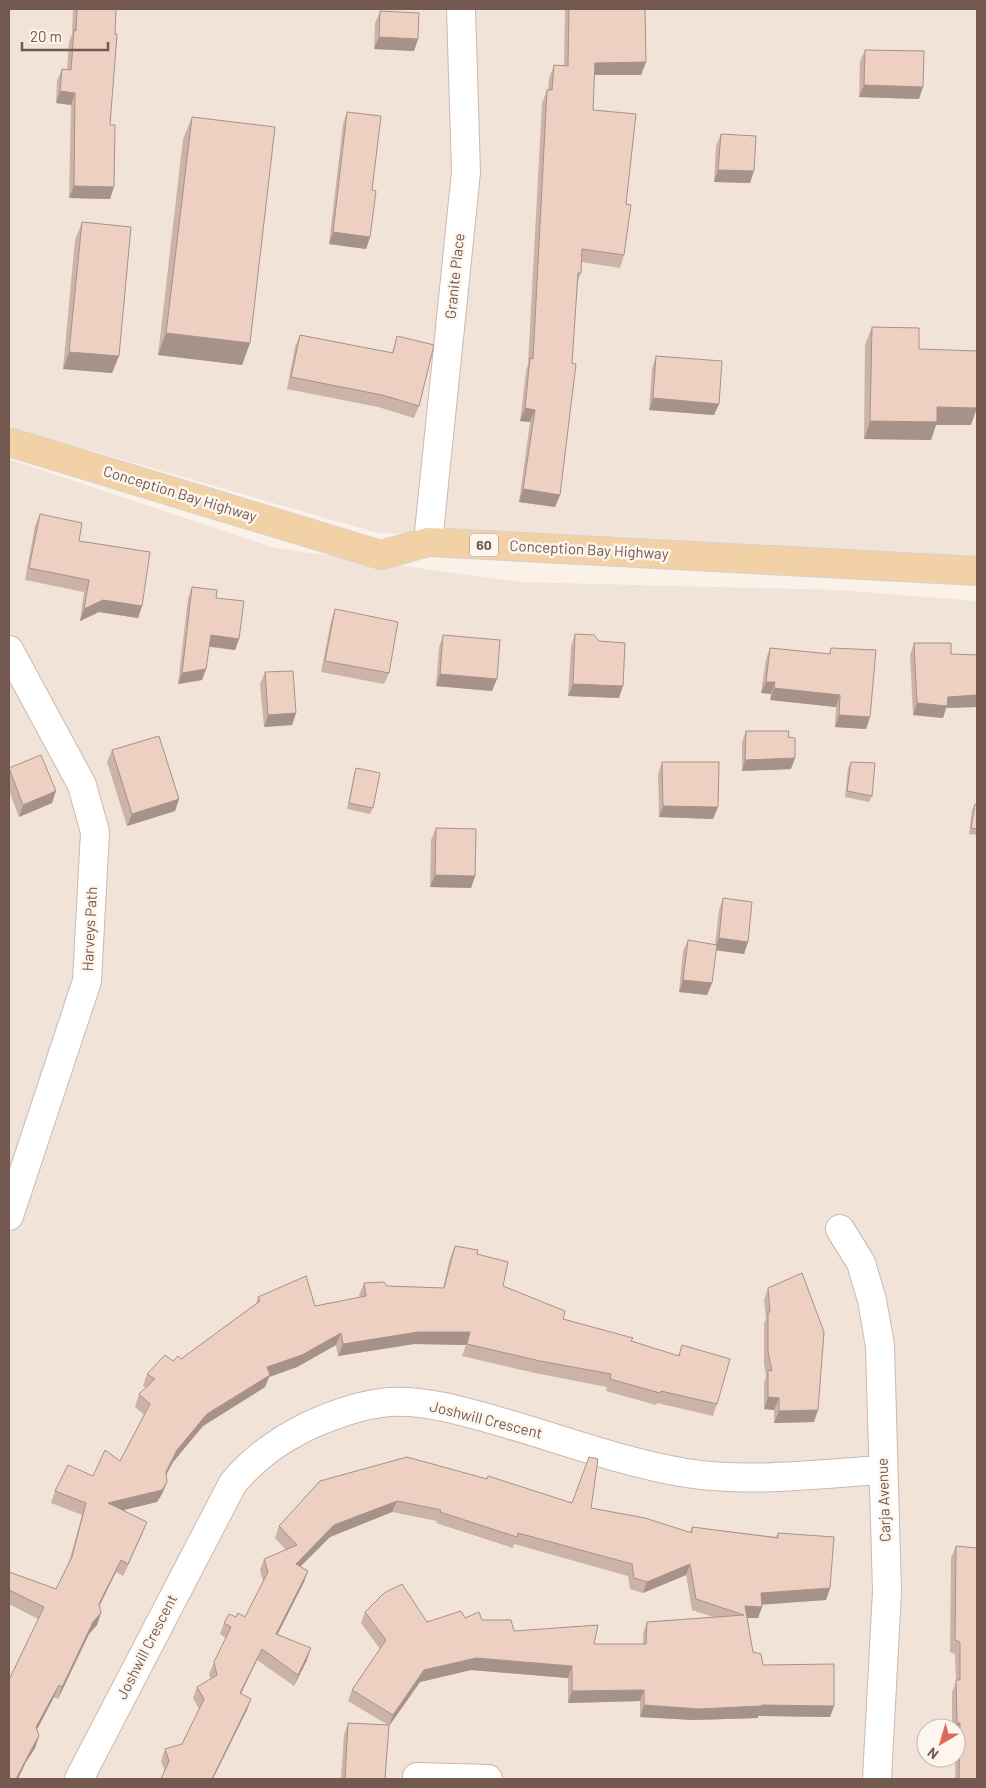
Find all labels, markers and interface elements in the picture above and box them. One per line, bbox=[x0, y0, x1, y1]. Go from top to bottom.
scale bar bbox=[22, 20, 109, 52]
text: 20 m bbox=[30, 27, 62, 45]
street label: Granite Place bbox=[441, 232, 467, 320]
street label: Conception Bay Highway bbox=[101, 461, 259, 525]
road number: 60 bbox=[470, 534, 498, 556]
street label: Conception Bay Highway bbox=[509, 536, 669, 562]
street label: Harveys Path bbox=[78, 886, 100, 972]
street label: Joshwill Crescent bbox=[428, 1396, 544, 1442]
street label: Carja Avenue bbox=[873, 1458, 893, 1542]
street label: Joshwill Crescent bbox=[112, 1591, 180, 1702]
north arrow bbox=[916, 1718, 966, 1768]
text: N bbox=[924, 1744, 942, 1763]

